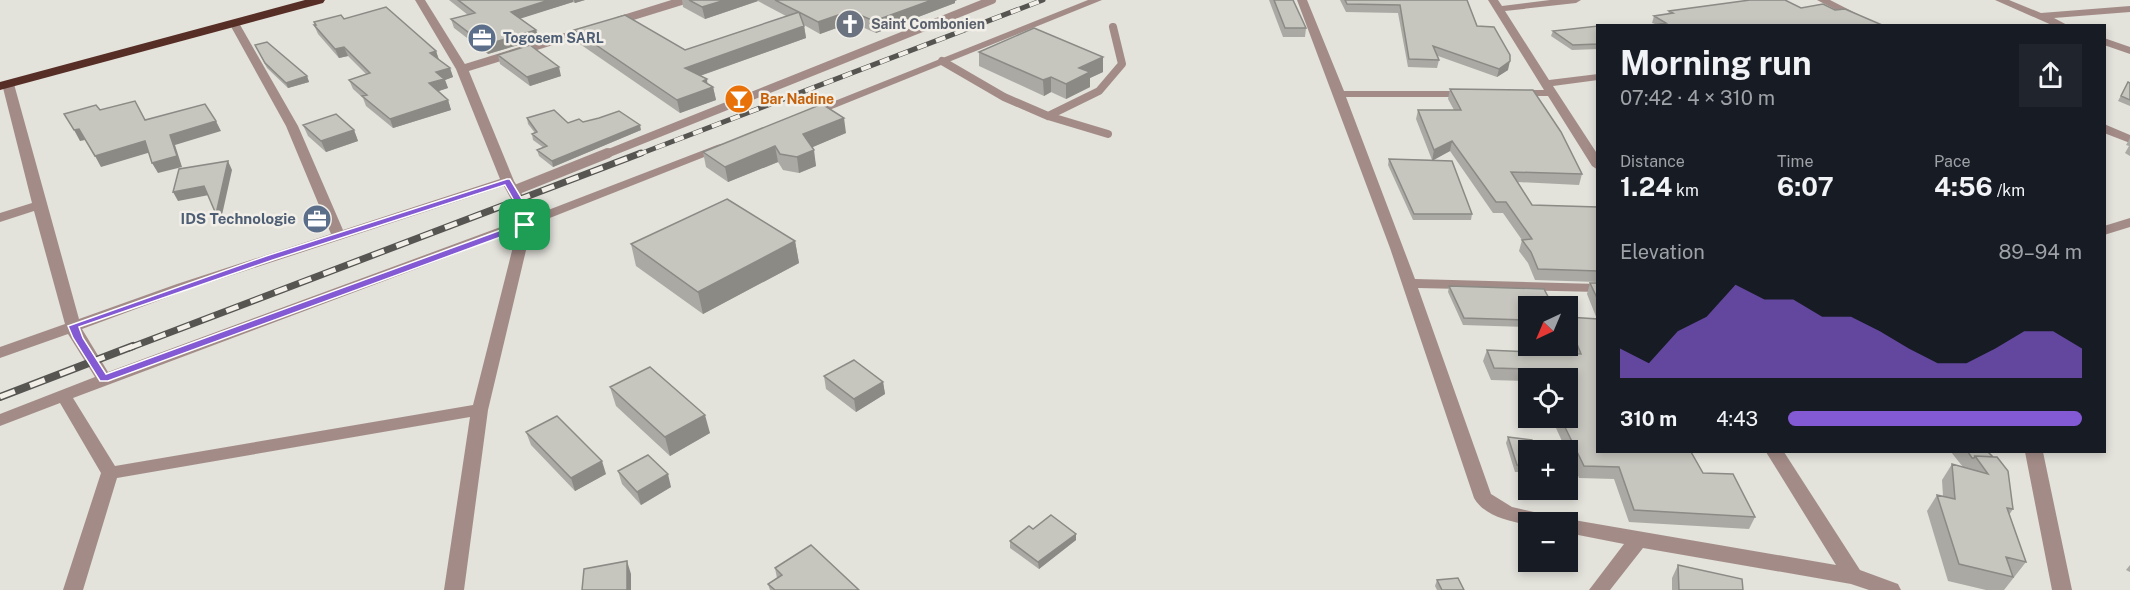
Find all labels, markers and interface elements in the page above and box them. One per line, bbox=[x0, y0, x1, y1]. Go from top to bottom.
church icon: Saint Combonien bbox=[834, 8, 866, 40]
place label: Saint Combonien bbox=[871, 16, 985, 32]
office icon: Togosem SARL bbox=[466, 22, 498, 54]
place label: Togosem SARL bbox=[503, 30, 604, 46]
text: Morning run bbox=[1620, 44, 1812, 82]
button: share bbox=[2019, 44, 2082, 107]
bar icon: Bar Nadine bbox=[723, 83, 755, 115]
text: 07:42 · 4 × 310 m bbox=[1620, 86, 1775, 110]
place label: Bar Nadine bbox=[760, 91, 834, 107]
text: Distance bbox=[1620, 152, 1685, 171]
text: Time bbox=[1777, 152, 1813, 171]
text: Pace bbox=[1934, 152, 1971, 171]
text: 1.24 bbox=[1620, 171, 1672, 202]
text: 6:07 bbox=[1777, 171, 1834, 202]
text: 4:56 bbox=[1934, 171, 1993, 202]
text: km bbox=[1672, 181, 1699, 200]
text: /km bbox=[1993, 181, 2025, 200]
pin bbox=[499, 199, 550, 250]
office icon: IDS Technologie bbox=[301, 203, 333, 235]
icon: arrive bbox=[508, 208, 541, 241]
place label: IDS Technologie bbox=[181, 210, 296, 227]
text: Elevation bbox=[1620, 240, 1705, 264]
text: 89–94 m bbox=[1998, 240, 2082, 264]
north arrow bbox=[1518, 296, 1578, 356]
map controls bbox=[1518, 296, 1578, 572]
button: locate bbox=[1518, 368, 1578, 428]
text: 310 m bbox=[1620, 407, 1677, 431]
text: 4:43 bbox=[1716, 407, 1758, 431]
button: + bbox=[1518, 440, 1578, 500]
button: − bbox=[1518, 512, 1578, 572]

